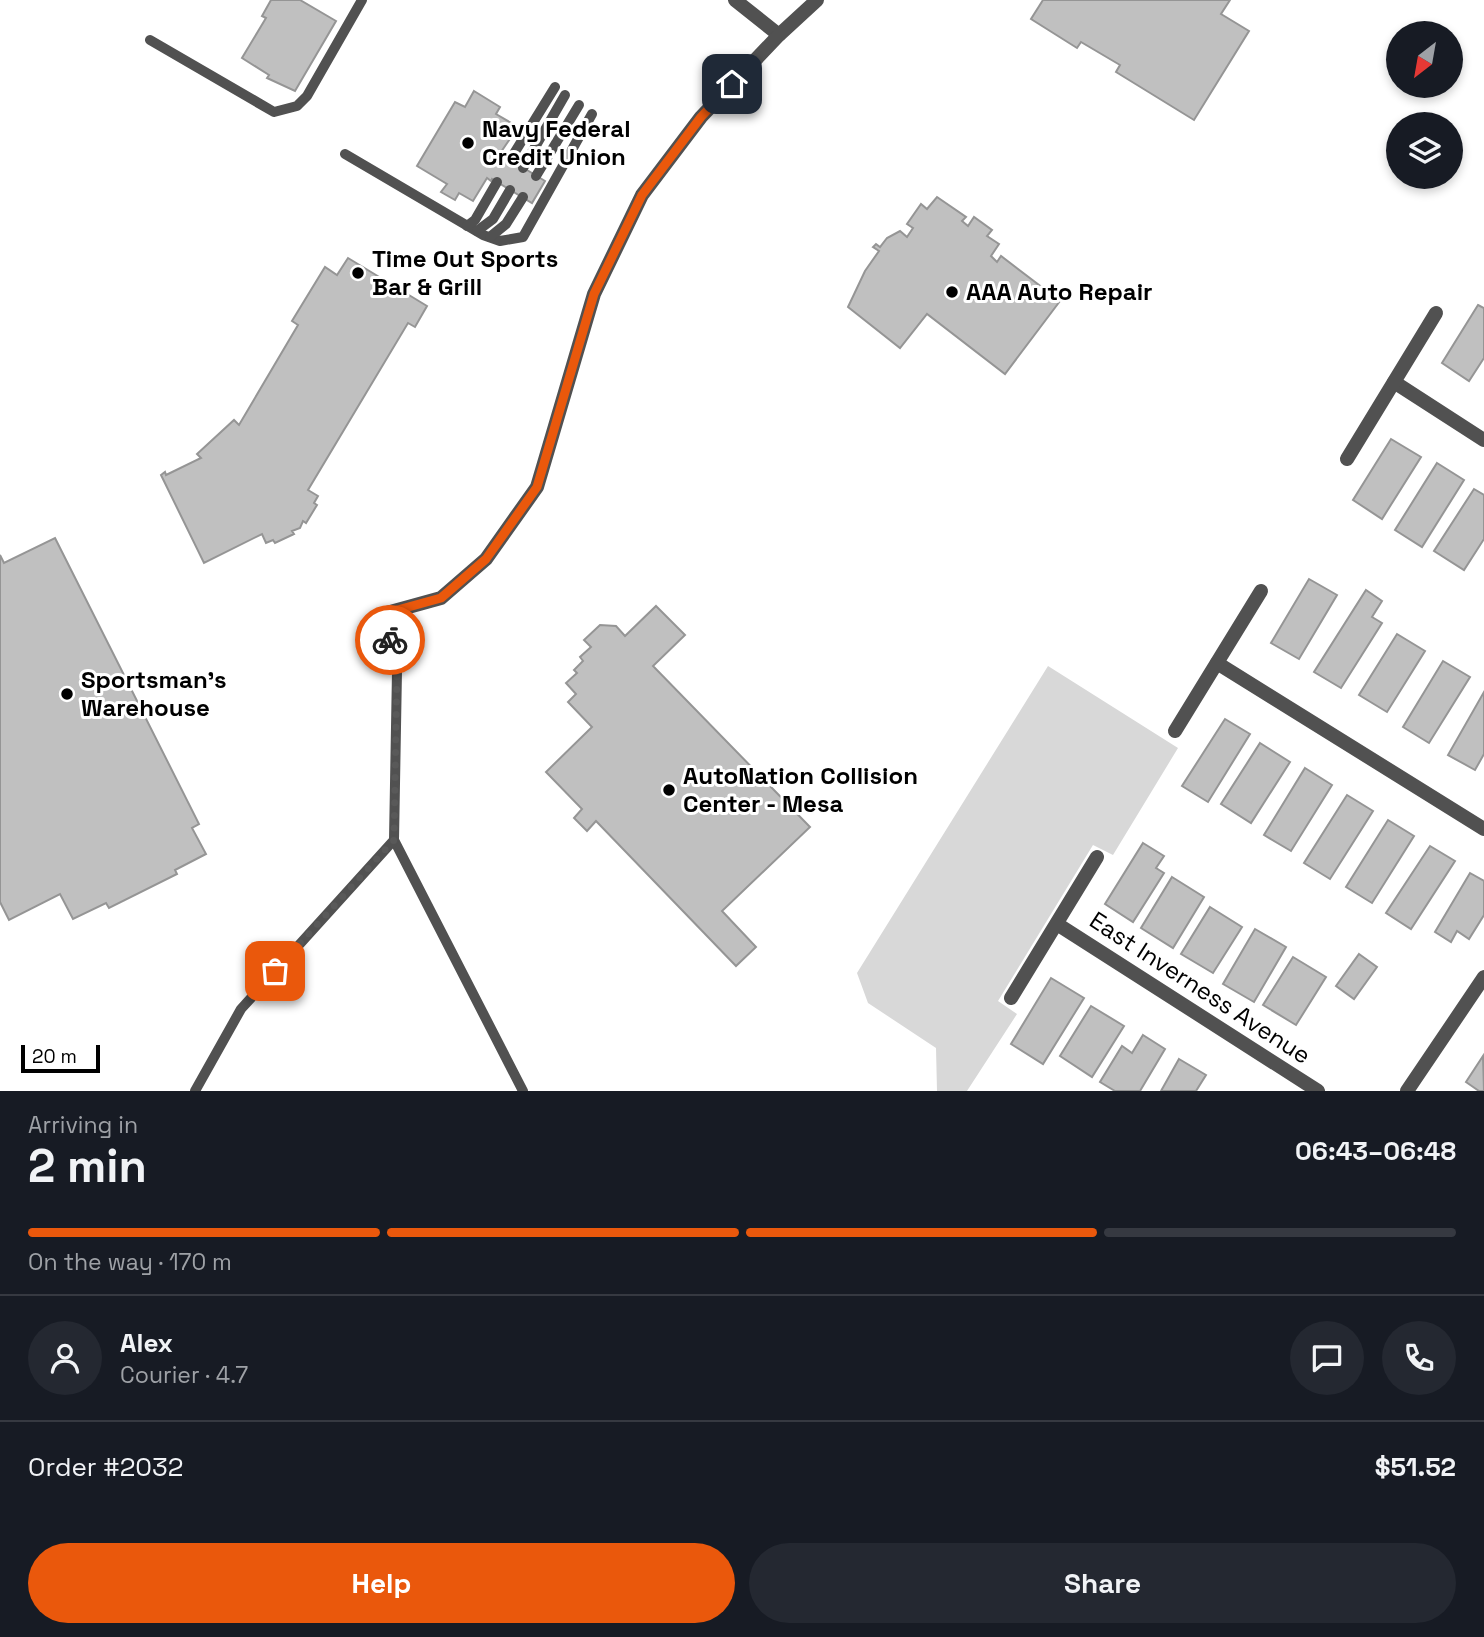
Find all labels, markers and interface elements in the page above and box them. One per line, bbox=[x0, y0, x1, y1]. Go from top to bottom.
north arrow bbox=[1386, 21, 1463, 98]
map controls bbox=[1386, 21, 1463, 189]
pin bbox=[702, 54, 762, 114]
icon: home bbox=[713, 65, 751, 103]
button: layers bbox=[1386, 112, 1463, 189]
place label: Navy Federal Credit Union bbox=[482, 113, 631, 172]
marker: Navy Federal Credit Union bbox=[460, 135, 476, 151]
place label: Time Out Sports Bar & Grill bbox=[372, 243, 558, 302]
marker: Time Out Sports Bar & Grill bbox=[350, 265, 366, 281]
place label: AAA Auto Repair bbox=[966, 276, 1153, 307]
marker: AAA Auto Repair bbox=[944, 284, 960, 300]
courier bbox=[355, 605, 425, 675]
icon: bike bbox=[371, 621, 409, 659]
place label: Sportsman's Warehouse bbox=[81, 664, 227, 723]
marker: Sportsman's Warehouse bbox=[59, 686, 75, 702]
place label: AutoNation Collision Center - Mesa bbox=[683, 760, 918, 819]
marker: AutoNation Collision Center - Mesa bbox=[661, 782, 677, 798]
street label: East Inverness Avenue bbox=[1084, 904, 1317, 1071]
pin bbox=[245, 941, 305, 1001]
icon: bag bbox=[256, 952, 294, 990]
scale bar bbox=[21, 1042, 100, 1074]
text: 20 m bbox=[32, 1044, 77, 1069]
text: Arriving in bbox=[28, 1110, 138, 1140]
text: 06:43–06:48 bbox=[1295, 1134, 1456, 1168]
text: 2 min bbox=[28, 1137, 147, 1195]
text: On the way · 170 m bbox=[28, 1247, 232, 1277]
button: person bbox=[28, 1321, 102, 1395]
button: chat bbox=[1290, 1321, 1364, 1395]
button: phone bbox=[1382, 1321, 1456, 1395]
text: Alex bbox=[120, 1326, 173, 1360]
text: Courier · 4.7 bbox=[120, 1360, 248, 1390]
text: Order #2032 bbox=[28, 1450, 183, 1484]
text: $51.52 bbox=[1375, 1450, 1456, 1484]
button: Help bbox=[28, 1543, 735, 1623]
button: Share bbox=[749, 1543, 1456, 1623]

